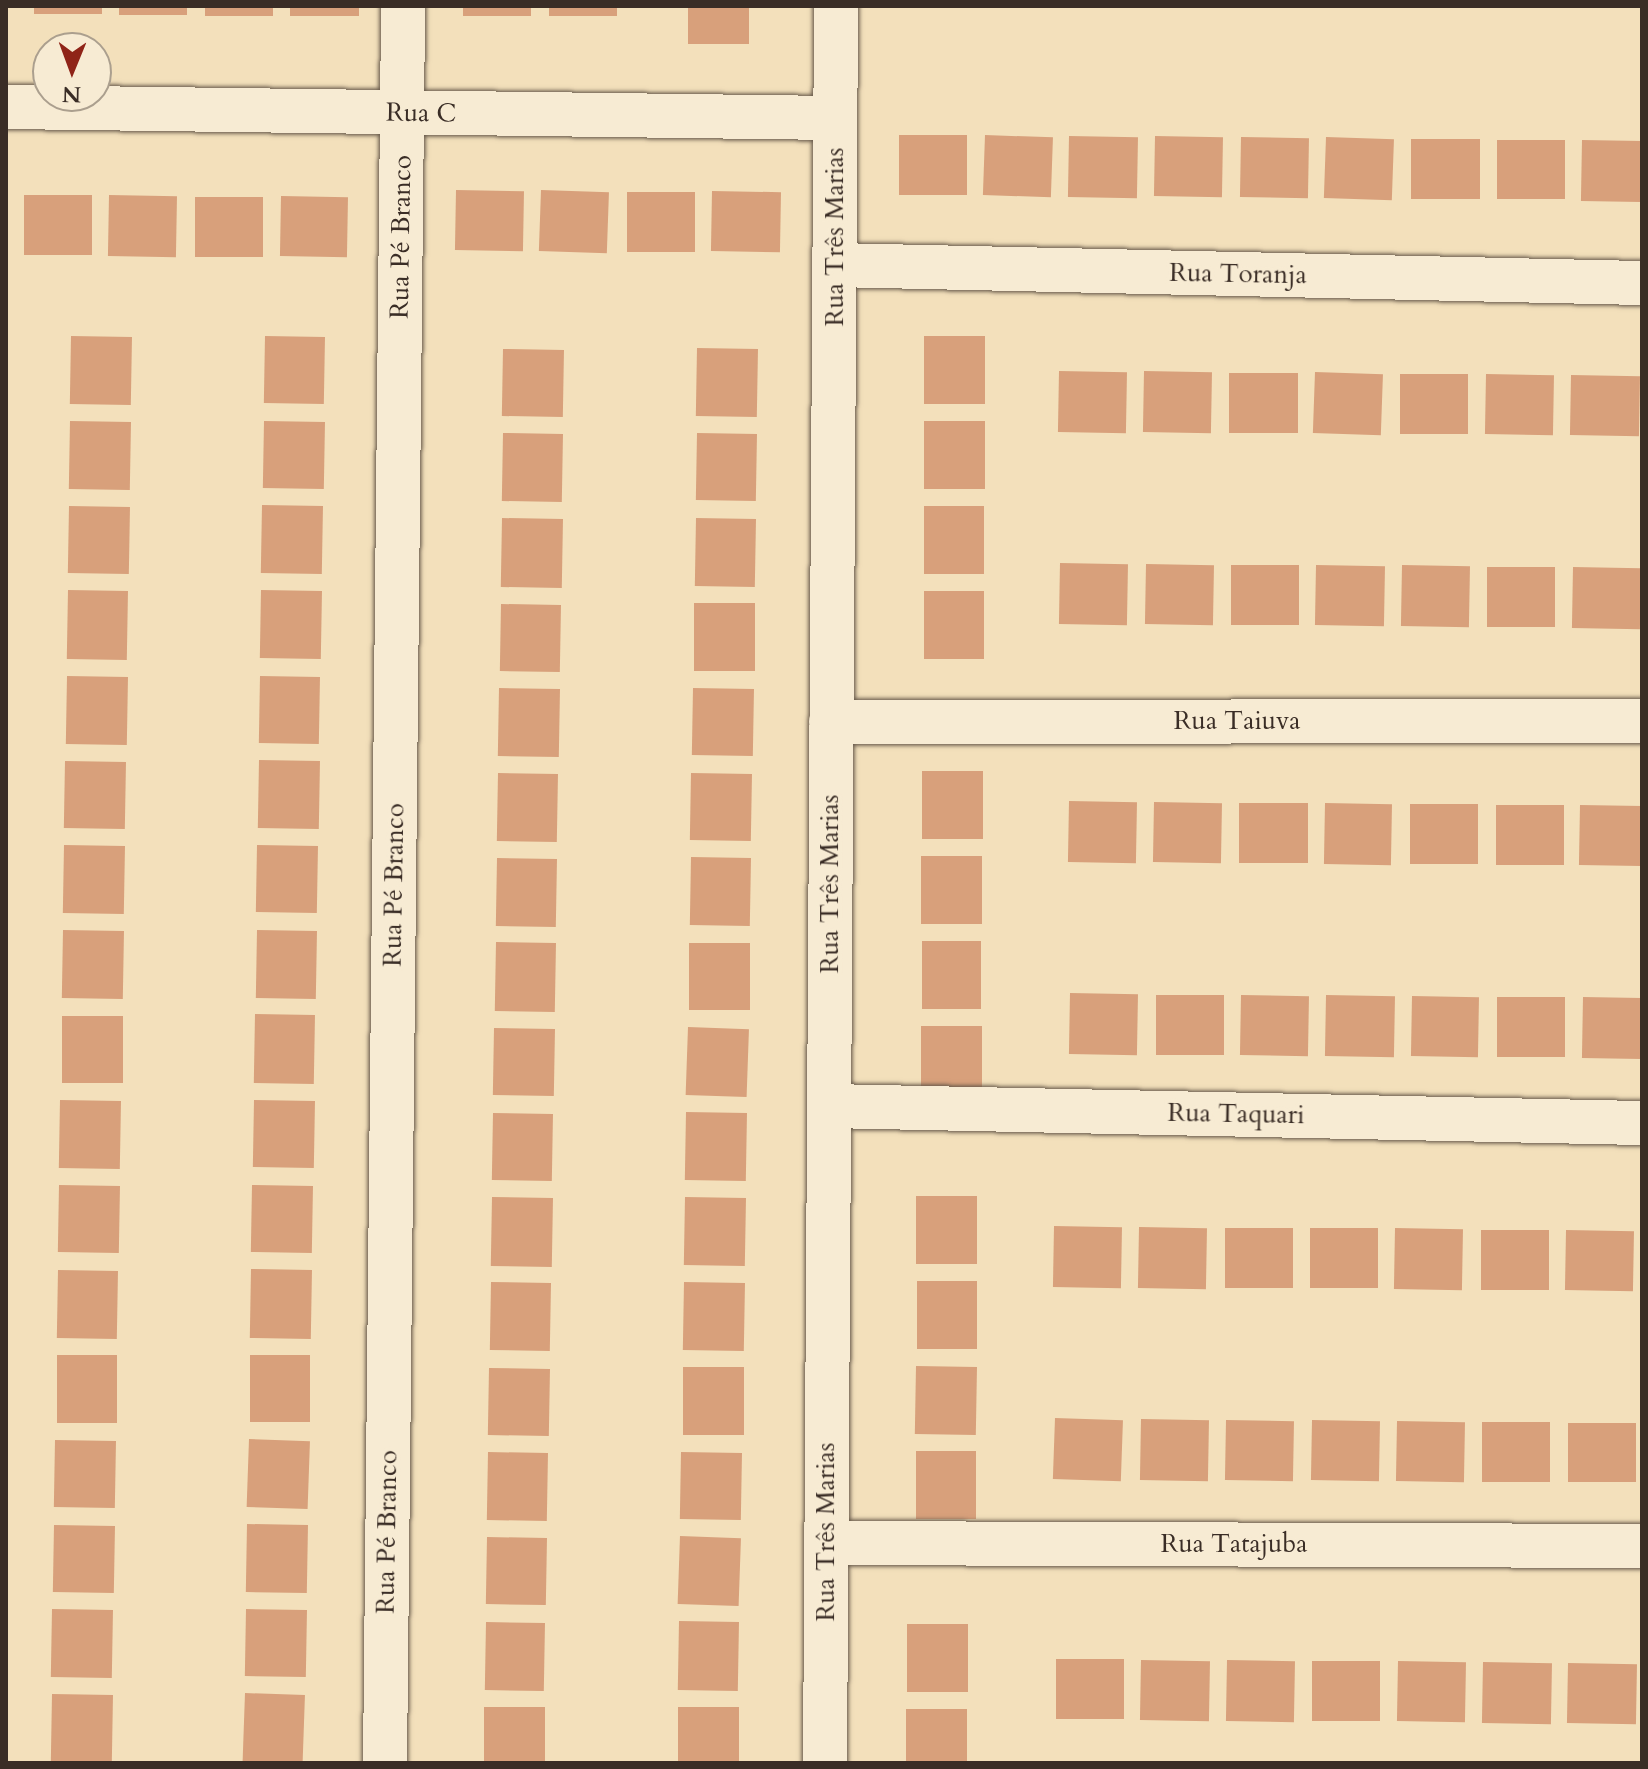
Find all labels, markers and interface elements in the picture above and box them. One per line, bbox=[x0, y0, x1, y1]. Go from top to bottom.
north arrow bbox=[32, 32, 112, 112]
text: N bbox=[62, 79, 81, 109]
street label: Rua C bbox=[386, 97, 456, 129]
street label: Rua Três Marias bbox=[819, 148, 851, 326]
street label: Rua Pé Branco bbox=[384, 155, 418, 319]
street label: Rua Toranja bbox=[1169, 257, 1307, 291]
street label: Rua Taiuva bbox=[1174, 705, 1300, 737]
street label: Rua Três Marias bbox=[814, 795, 846, 973]
street label: Rua Pé Branco bbox=[377, 803, 411, 967]
street label: Rua Taquari bbox=[1167, 1097, 1305, 1131]
street label: Rua Três Marias bbox=[810, 1443, 842, 1621]
street label: Rua Pé Branco bbox=[370, 1450, 404, 1614]
street label: Rua Tatajuba bbox=[1160, 1528, 1308, 1560]

